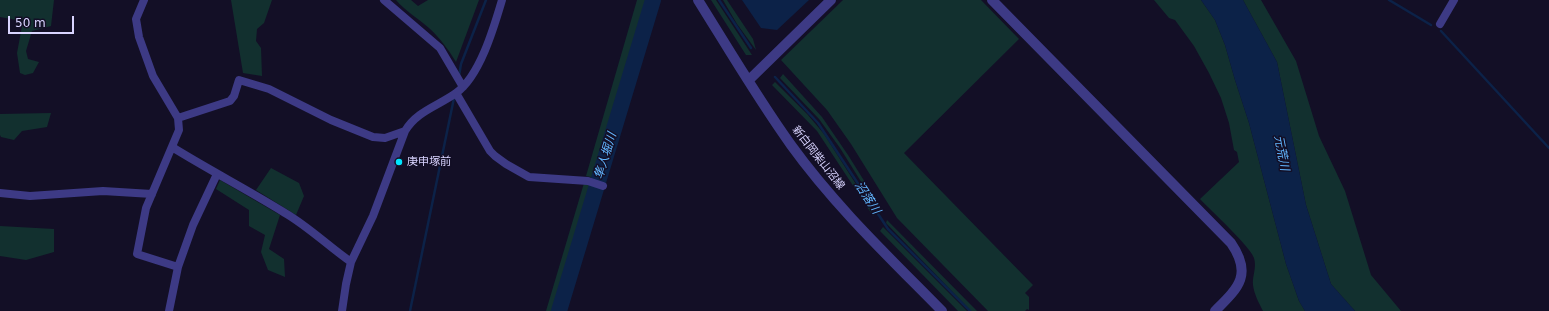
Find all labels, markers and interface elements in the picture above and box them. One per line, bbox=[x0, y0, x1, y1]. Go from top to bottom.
scale bar bbox=[10, 8, 76, 34]
text: 50 m bbox=[15, 16, 46, 30]
street label: 新白岡柴山沼線 bbox=[789, 124, 847, 192]
water label: 隼人堀川 bbox=[592, 131, 620, 181]
water label: 元荒川 bbox=[1270, 134, 1292, 172]
place label: 庚申塚前 bbox=[407, 155, 451, 169]
marker: 庚申塚前 bbox=[394, 157, 404, 167]
water label: 沼落川 bbox=[851, 179, 883, 217]

